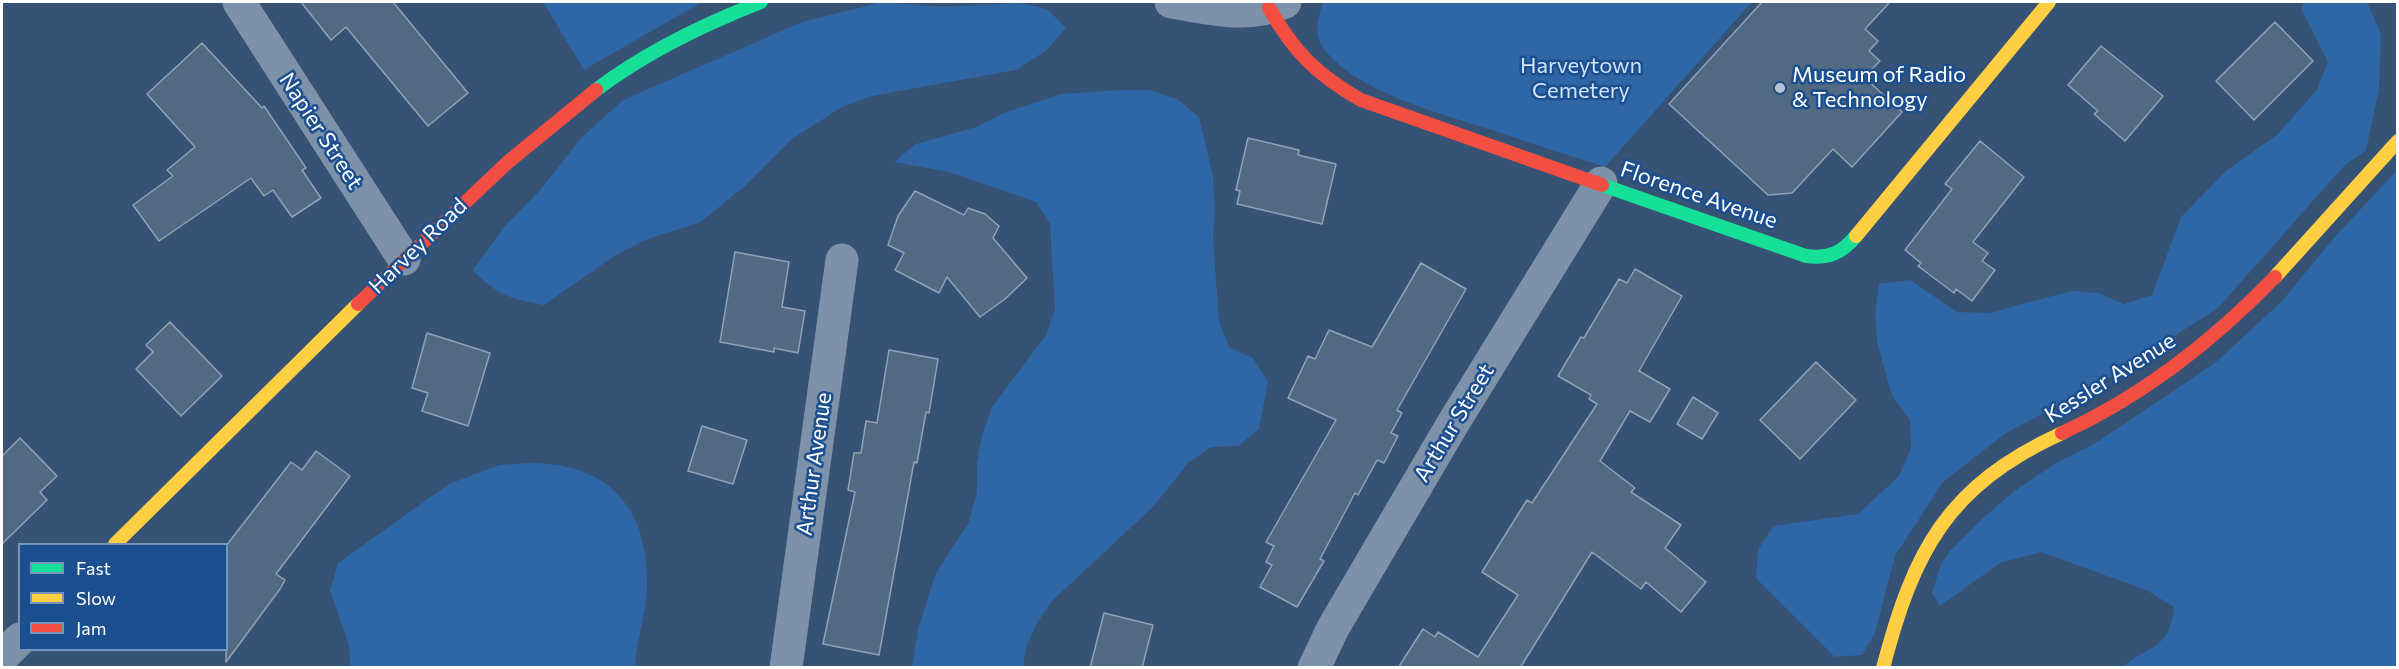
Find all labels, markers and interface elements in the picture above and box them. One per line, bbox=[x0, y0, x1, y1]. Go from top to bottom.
park label: Harveytown Cemetery bbox=[1520, 53, 1642, 104]
place label: Museum of Radio & Technology bbox=[1792, 62, 1966, 113]
street label: Napier Street bbox=[274, 68, 368, 194]
marker: Museum of Radio & Technology bbox=[1773, 81, 1787, 95]
street label: Florence Avenue bbox=[1617, 156, 1781, 234]
street label: Harvey Road bbox=[364, 193, 472, 299]
street label: Kessler Avenue bbox=[2040, 327, 2180, 429]
street label: Arthur Street bbox=[1408, 359, 1500, 487]
street label: Arthur Avenue bbox=[791, 391, 837, 537]
legend bbox=[18, 543, 228, 651]
text: Fast bbox=[76, 557, 111, 579]
text: Slow bbox=[76, 587, 116, 609]
text: Jam bbox=[76, 617, 106, 639]

